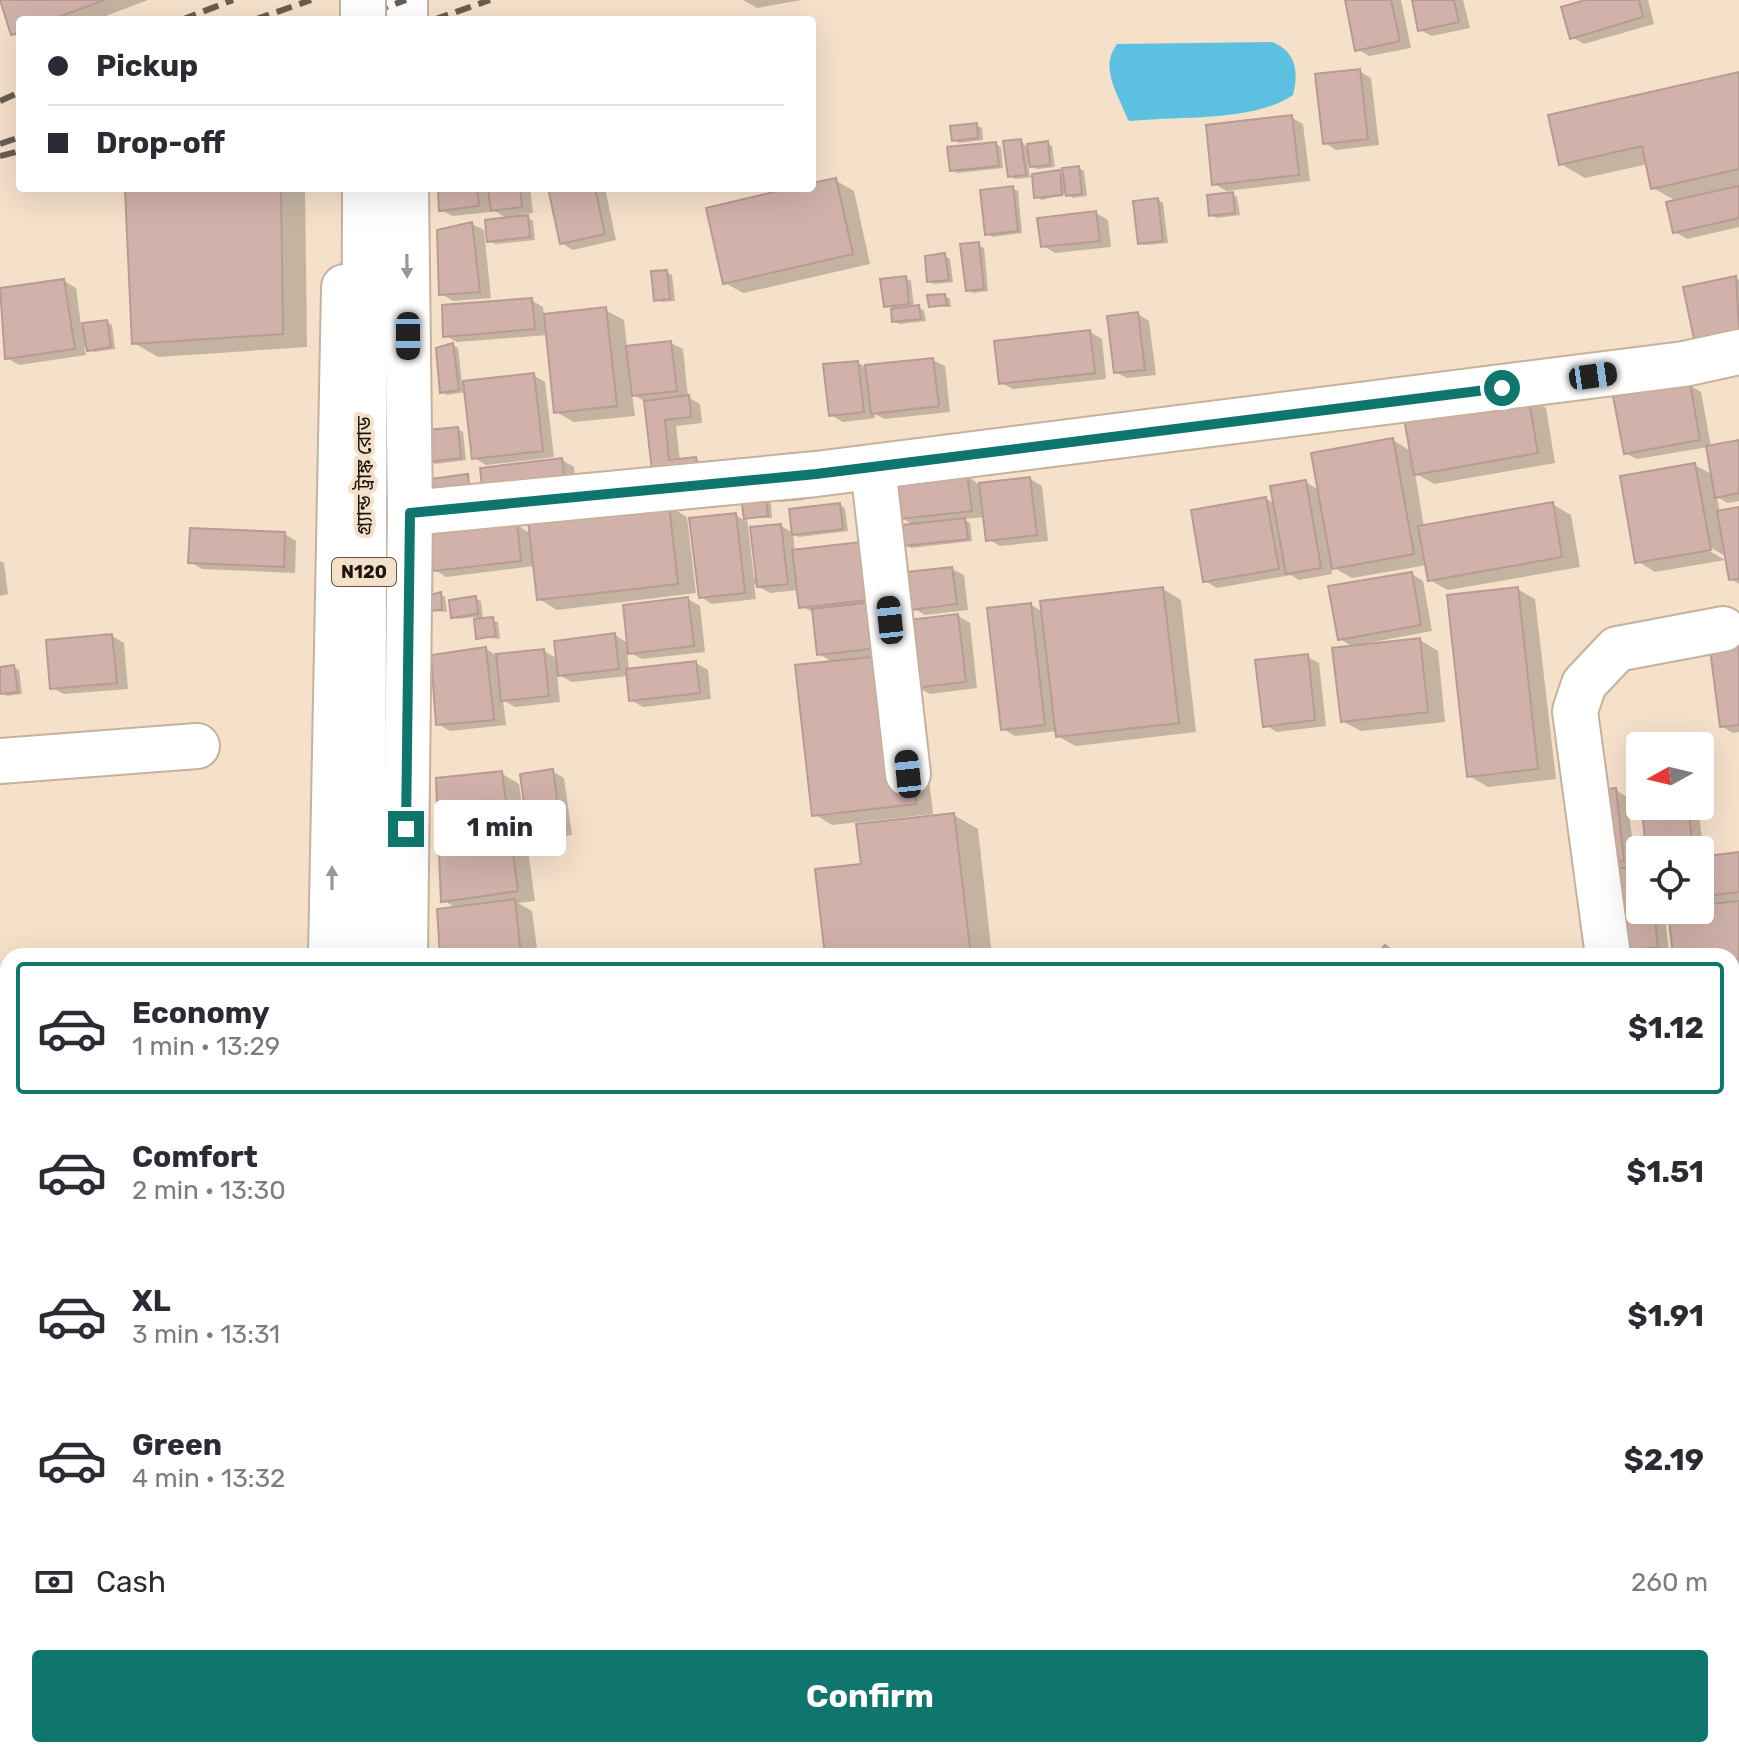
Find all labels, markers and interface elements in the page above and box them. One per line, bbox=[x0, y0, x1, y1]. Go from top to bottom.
text: Pickup bbox=[96, 48, 198, 84]
text: Drop-off bbox=[96, 125, 225, 161]
one-way arrow bbox=[401, 254, 413, 279]
car bbox=[396, 312, 420, 360]
car bbox=[1568, 361, 1618, 391]
route start bbox=[1484, 370, 1520, 406]
street label: গ্র্যান্ড ট্রাঙ্ক রোড bbox=[352, 416, 376, 536]
road number: N120 bbox=[332, 558, 396, 586]
car bbox=[876, 595, 904, 645]
north arrow bbox=[1626, 732, 1714, 820]
map controls bbox=[1626, 732, 1714, 924]
car bbox=[894, 749, 922, 799]
callout: 1 min bbox=[434, 801, 566, 857]
route end bbox=[388, 811, 424, 847]
text: 1 min bbox=[467, 812, 533, 843]
button: locate bbox=[1626, 836, 1714, 924]
one-way arrow bbox=[326, 865, 338, 890]
icon: car bbox=[36, 992, 108, 1064]
text: Economy bbox=[132, 995, 270, 1031]
text: $1.12 bbox=[1628, 1010, 1704, 1046]
text: 1 min · 13:29 bbox=[132, 1031, 280, 1062]
icon: car bbox=[36, 1136, 108, 1208]
text: Comfort bbox=[132, 1139, 258, 1175]
text: $1.51 bbox=[1626, 1154, 1704, 1190]
text: 2 min · 13:30 bbox=[132, 1175, 286, 1206]
icon: car bbox=[36, 1280, 108, 1352]
text: XL bbox=[132, 1283, 171, 1319]
text: $1.91 bbox=[1628, 1298, 1704, 1334]
text: 3 min · 13:31 bbox=[132, 1319, 280, 1350]
icon: car bbox=[36, 1424, 108, 1496]
text: Green bbox=[132, 1427, 222, 1463]
text: $2.19 bbox=[1624, 1442, 1704, 1478]
text: 4 min · 13:32 bbox=[132, 1463, 285, 1494]
icon: cash bbox=[32, 1560, 76, 1604]
text: Cash bbox=[96, 1564, 166, 1600]
text: 260 m bbox=[1631, 1567, 1708, 1598]
button: Confirm bbox=[32, 1650, 1708, 1742]

